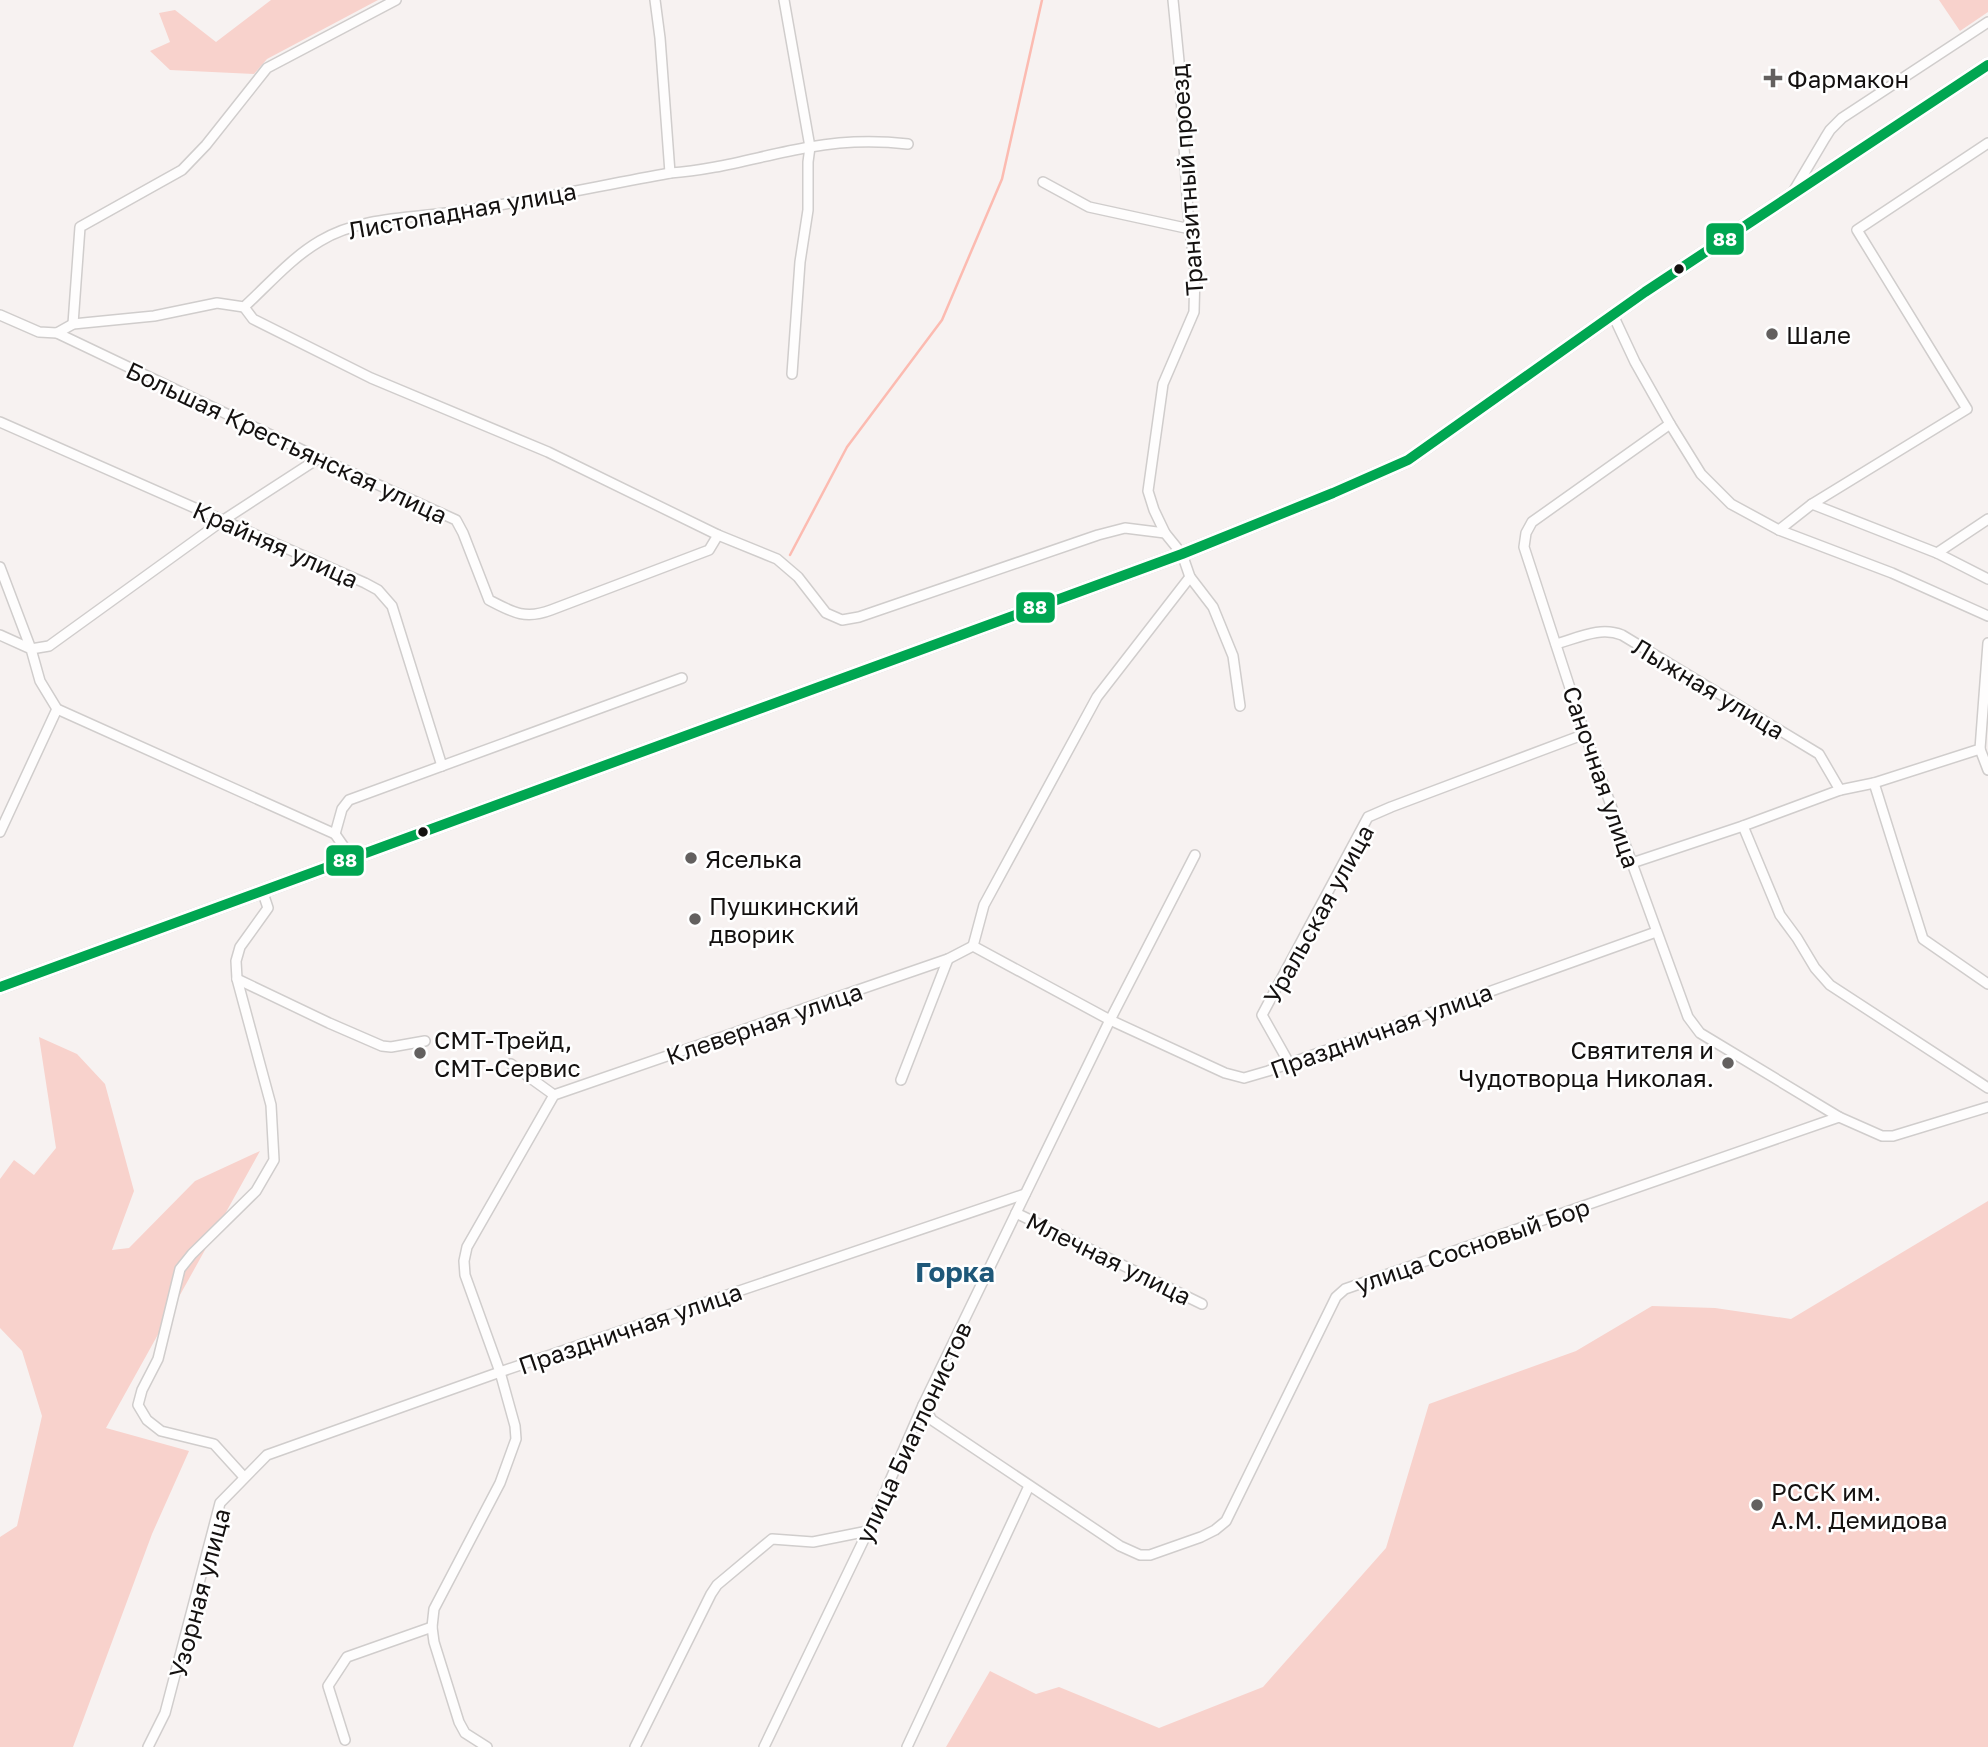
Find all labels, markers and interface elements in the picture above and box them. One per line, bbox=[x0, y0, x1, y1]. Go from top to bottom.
street label: Транзитный проезд bbox=[1163, 63, 1209, 297]
place label: Фармакон bbox=[1787, 64, 1909, 93]
marker: Фармакон bbox=[1765, 70, 1781, 86]
street label: Листопадная улица bbox=[345, 176, 579, 244]
line badge: 88 bbox=[1705, 222, 1745, 256]
text: 88 bbox=[1713, 227, 1737, 250]
unlabelled marker bbox=[1672, 262, 1686, 276]
place label: Шале bbox=[1786, 320, 1851, 349]
marker: Шале bbox=[1764, 326, 1780, 342]
street label: Большая Крестьянская улица bbox=[122, 355, 452, 529]
street label: Крайняя улица bbox=[189, 495, 363, 593]
line badge: 88 bbox=[1015, 591, 1056, 624]
text: 88 bbox=[1023, 595, 1047, 618]
street label: Лыжная улица bbox=[1628, 631, 1790, 745]
street label: Саночная улица bbox=[1557, 682, 1647, 872]
street label: Уральская улица bbox=[1257, 819, 1379, 1009]
unlabelled marker bbox=[416, 825, 430, 839]
line badge: 88 bbox=[325, 844, 365, 877]
place label: Яселька bbox=[705, 844, 802, 873]
text: 88 bbox=[333, 848, 357, 871]
marker: Яселька bbox=[683, 850, 699, 866]
place label: Пушкинский дворик bbox=[709, 891, 859, 948]
marker: Пушкинский дворик bbox=[687, 911, 703, 927]
street label: Клеверная улица bbox=[662, 976, 866, 1070]
street label: Праздничная улица bbox=[1266, 976, 1496, 1084]
place label: СМТ-Трейд, СМТ-Сервис bbox=[434, 1025, 581, 1082]
place label: Святителя и Чудотворца Николая. bbox=[1459, 1035, 1714, 1092]
marker: СМТ-Трейд, СМТ-Сервис bbox=[412, 1045, 428, 1061]
marker: Святителя и Чудотворца Николая. bbox=[1720, 1055, 1736, 1071]
street label: улица Сосновый Бор bbox=[1351, 1191, 1593, 1299]
street label: Млечная улица bbox=[1022, 1205, 1196, 1311]
district label: Горка bbox=[915, 1255, 995, 1288]
street label: Праздничная улица bbox=[515, 1276, 745, 1380]
street label: улица Биатлонистов bbox=[849, 1317, 977, 1547]
place label: РССК им. А.М. Демидова bbox=[1771, 1477, 1948, 1534]
marker: РССК им. А.М. Демидова bbox=[1749, 1497, 1765, 1513]
street label: Узорная улица bbox=[162, 1505, 236, 1681]

